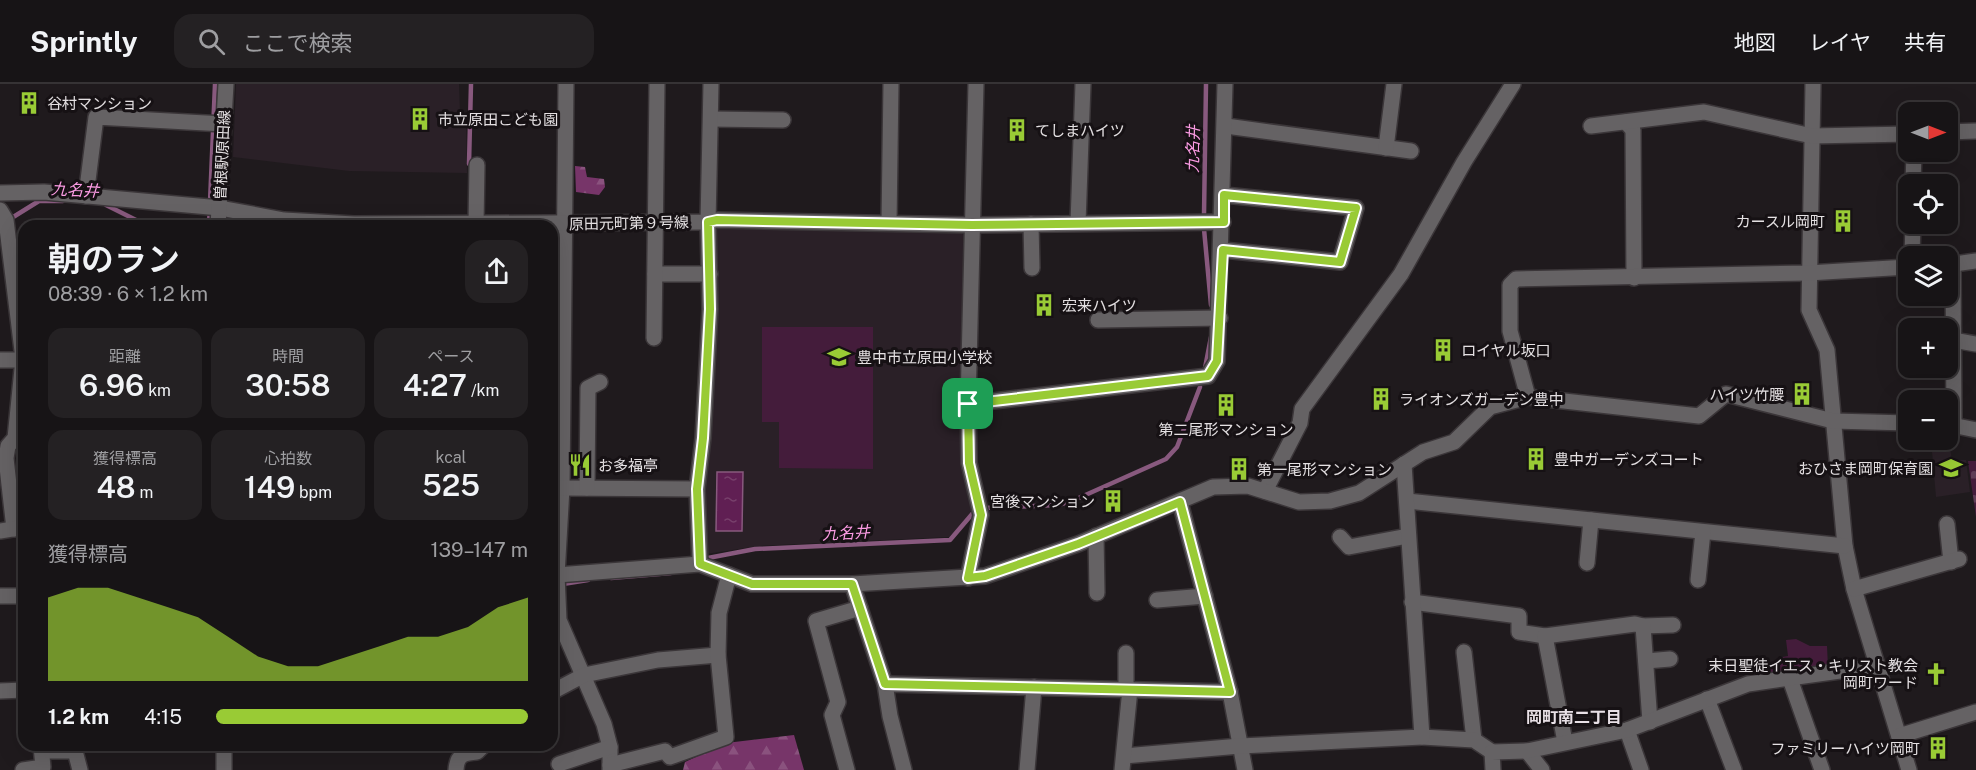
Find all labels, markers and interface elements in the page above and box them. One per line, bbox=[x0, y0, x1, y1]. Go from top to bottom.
search box bbox=[174, 14, 594, 68]
text: Sprintly bbox=[30, 25, 138, 58]
icon: search bbox=[195, 25, 228, 58]
text: ここで検索 bbox=[243, 30, 353, 56]
text: 地図 bbox=[1734, 30, 1776, 55]
text: レイヤ bbox=[1809, 30, 1871, 55]
text: 共有 bbox=[1904, 30, 1946, 55]
building icon: 谷村マンション bbox=[16, 90, 42, 116]
place label: 谷村マンション bbox=[47, 95, 152, 112]
north arrow bbox=[1898, 102, 1958, 162]
map controls bbox=[1898, 102, 1958, 450]
building icon: 市立原田こども園 bbox=[407, 106, 433, 132]
street label: 曽根駅原田線 bbox=[211, 110, 233, 200]
place label: 市立原田こども園 bbox=[438, 111, 558, 128]
building icon: てしまハイツ bbox=[1004, 117, 1030, 143]
place label: てしまハイツ bbox=[1035, 122, 1125, 139]
water label: 九名井 bbox=[1183, 123, 1203, 173]
button: locate bbox=[1898, 174, 1958, 234]
water label: 九名井 bbox=[51, 179, 101, 201]
building icon: カースル岡町 bbox=[1830, 208, 1856, 234]
street label: 原田元町第９号線 bbox=[569, 213, 689, 233]
place label: カースル岡町 bbox=[1736, 213, 1825, 230]
text: 朝のラン bbox=[48, 240, 180, 278]
button: share bbox=[465, 240, 528, 303]
button: layers bbox=[1898, 246, 1958, 306]
text: 08:39 · 6 × 1.2 km bbox=[48, 282, 208, 306]
building icon: 宏来ハイツ bbox=[1031, 292, 1057, 318]
place label: 宏来ハイツ bbox=[1062, 297, 1137, 314]
button: + bbox=[1898, 318, 1958, 378]
building icon: ロイヤル坂口 bbox=[1430, 337, 1456, 363]
place label: ロイヤル坂口 bbox=[1461, 342, 1551, 359]
school or university icon: 豊中市立原田小学校 bbox=[826, 344, 852, 370]
text: 距離 bbox=[109, 347, 141, 366]
text: 時間 bbox=[272, 347, 304, 366]
text: ペース bbox=[427, 347, 475, 366]
place label: 豊中市立原田小学校 bbox=[857, 349, 992, 366]
text: 6.96 bbox=[79, 367, 144, 403]
text: 30:58 bbox=[245, 367, 331, 403]
text: 4:27 bbox=[403, 367, 467, 403]
pin bbox=[942, 378, 993, 429]
text: km bbox=[144, 381, 171, 400]
text: /km bbox=[467, 381, 499, 400]
building icon: ハイツ竹腰 bbox=[1789, 381, 1815, 407]
building icon: ライオンズガーデン豊中 bbox=[1368, 386, 1394, 412]
place label: ハイツ竹腰 bbox=[1709, 386, 1784, 403]
icon: arrive bbox=[951, 387, 984, 420]
button: − bbox=[1898, 390, 1958, 450]
place label: ライオンズガーデン豊中 bbox=[1399, 391, 1564, 408]
building icon: 第二尾形マンション bbox=[1213, 392, 1239, 418]
place label: 第二尾形マンション bbox=[1158, 421, 1294, 438]
building icon: 豊中ガーデンズコート bbox=[1523, 446, 1549, 472]
text: kcal bbox=[436, 448, 466, 467]
text: 獲得標高 bbox=[93, 449, 157, 468]
text: 心拍数 bbox=[264, 449, 312, 468]
place label: 豊中ガーデンズコート bbox=[1554, 451, 1704, 468]
restaurant icon: お多福亭 bbox=[567, 452, 593, 478]
school or university icon: おひさま岡町保育園 bbox=[1938, 455, 1964, 481]
building icon: 第一尾形マンション bbox=[1226, 456, 1252, 482]
place label: お多福亭 bbox=[598, 457, 658, 474]
place label: おひさま岡町保育園 bbox=[1798, 460, 1933, 477]
place label: 第一尾形マンション bbox=[1257, 461, 1392, 478]
text: 525 bbox=[422, 467, 480, 503]
text: 48 bbox=[97, 469, 136, 505]
text: 149 bbox=[244, 469, 295, 505]
text: m bbox=[136, 483, 153, 502]
text: bpm bbox=[295, 483, 332, 502]
building icon: 宮後マンション bbox=[1100, 488, 1126, 514]
place label: 宮後マンション bbox=[990, 493, 1095, 510]
water label: 九名井 bbox=[822, 522, 872, 544]
text: 139–147 m bbox=[430, 538, 528, 562]
text: 獲得標高 bbox=[48, 542, 128, 566]
place label: 末日聖徒イエス・キリスト教会 岡町ワード bbox=[1708, 657, 1918, 691]
church icon: 末日聖徒イエス・キリスト教会 岡町ワード bbox=[1923, 661, 1949, 687]
text: 1.2 km bbox=[48, 705, 109, 729]
text: 4:15 bbox=[144, 705, 182, 729]
district label: 岡町南二丁目 bbox=[1526, 708, 1622, 727]
building icon: ファミリーハイツ岡町 bbox=[1925, 735, 1951, 761]
place label: ファミリーハイツ岡町 bbox=[1771, 740, 1920, 757]

